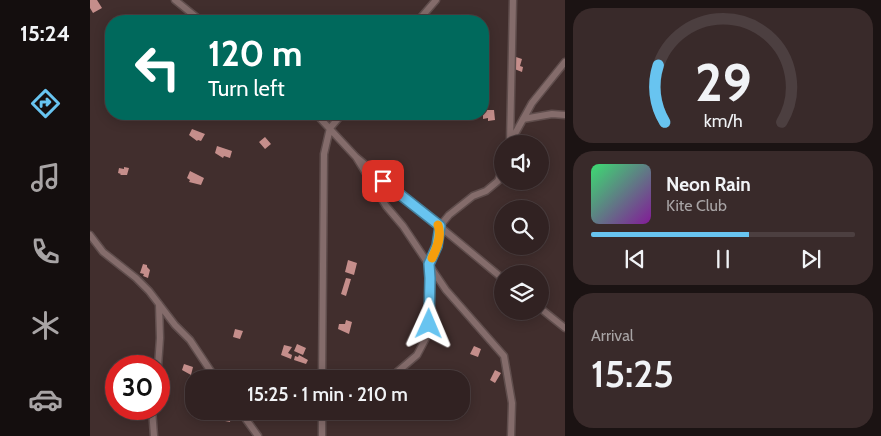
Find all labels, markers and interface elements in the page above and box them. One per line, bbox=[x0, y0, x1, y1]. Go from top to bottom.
text: 15:24 bbox=[20, 20, 70, 47]
text: 120 m bbox=[208, 32, 302, 75]
icon: left bbox=[125, 35, 190, 100]
text: 29 bbox=[695, 51, 751, 114]
text: Turn left bbox=[208, 75, 285, 102]
icon: directions bbox=[28, 86, 63, 121]
text: km/h bbox=[703, 110, 743, 131]
map controls bbox=[494, 135, 549, 320]
button: sound bbox=[494, 135, 549, 190]
icon: music bbox=[28, 160, 63, 195]
pin bbox=[362, 160, 404, 202]
icon: arrive bbox=[369, 167, 397, 195]
text: Neon Rain bbox=[666, 173, 751, 196]
text: Kite Club bbox=[666, 196, 727, 215]
button: search bbox=[494, 200, 549, 255]
icon: phone bbox=[28, 234, 63, 269]
icon: previous bbox=[621, 245, 649, 273]
icon: pause bbox=[709, 245, 737, 273]
icon: next bbox=[797, 245, 825, 273]
button: layers bbox=[494, 265, 549, 320]
position arrow bbox=[402, 297, 454, 349]
icon: climate bbox=[28, 308, 63, 343]
text: Arrival bbox=[591, 326, 634, 345]
text: 15:25 bbox=[591, 350, 674, 397]
speed limit sign: 30 bbox=[105, 355, 170, 420]
icon: car bbox=[28, 382, 63, 417]
text: 15:25 · 1 min · 210 m bbox=[247, 383, 408, 406]

